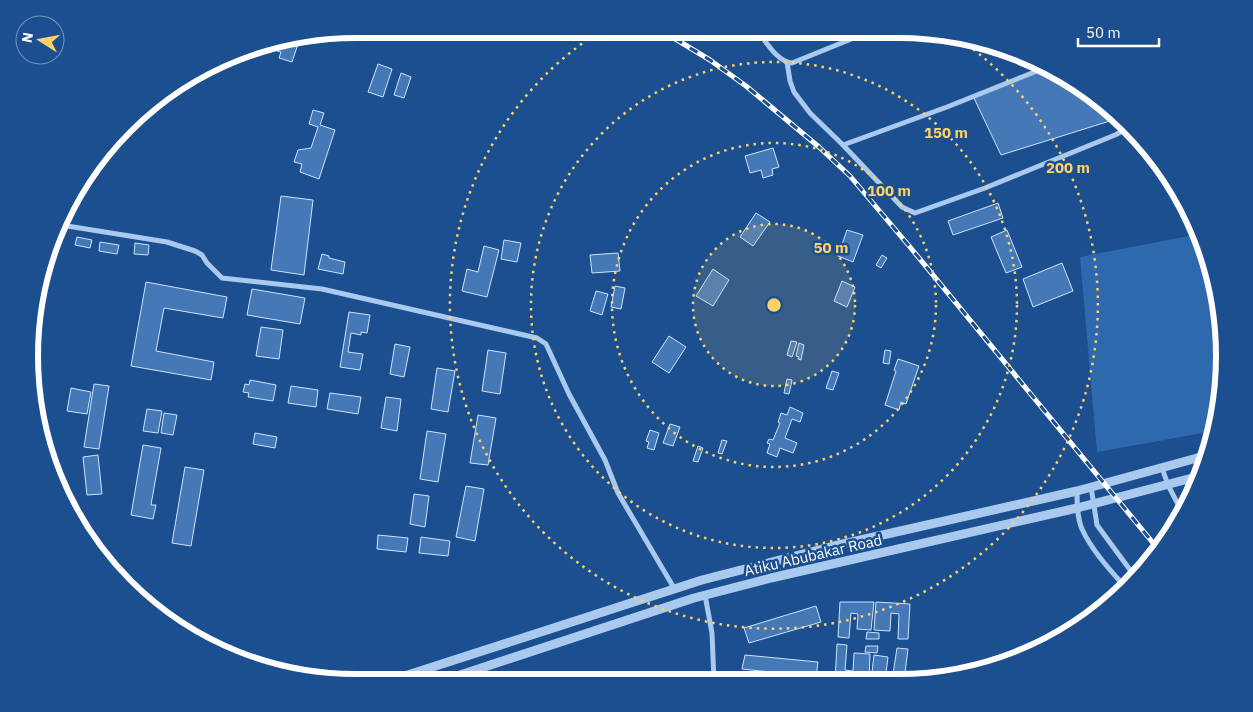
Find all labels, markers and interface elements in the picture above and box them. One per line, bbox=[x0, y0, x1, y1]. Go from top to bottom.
north arrow bbox=[15, 15, 65, 65]
scale bar bbox=[1078, 15, 1159, 47]
text: 50 m bbox=[1086, 23, 1121, 42]
text: N bbox=[17, 31, 37, 44]
text: 150 m bbox=[924, 123, 968, 142]
text: 200 m bbox=[1046, 158, 1090, 177]
text: 100 m bbox=[867, 181, 911, 200]
text: 50 m bbox=[814, 238, 848, 257]
centre of rings bbox=[765, 296, 783, 314]
street label: Atiku Abubakar Road bbox=[742, 530, 884, 580]

